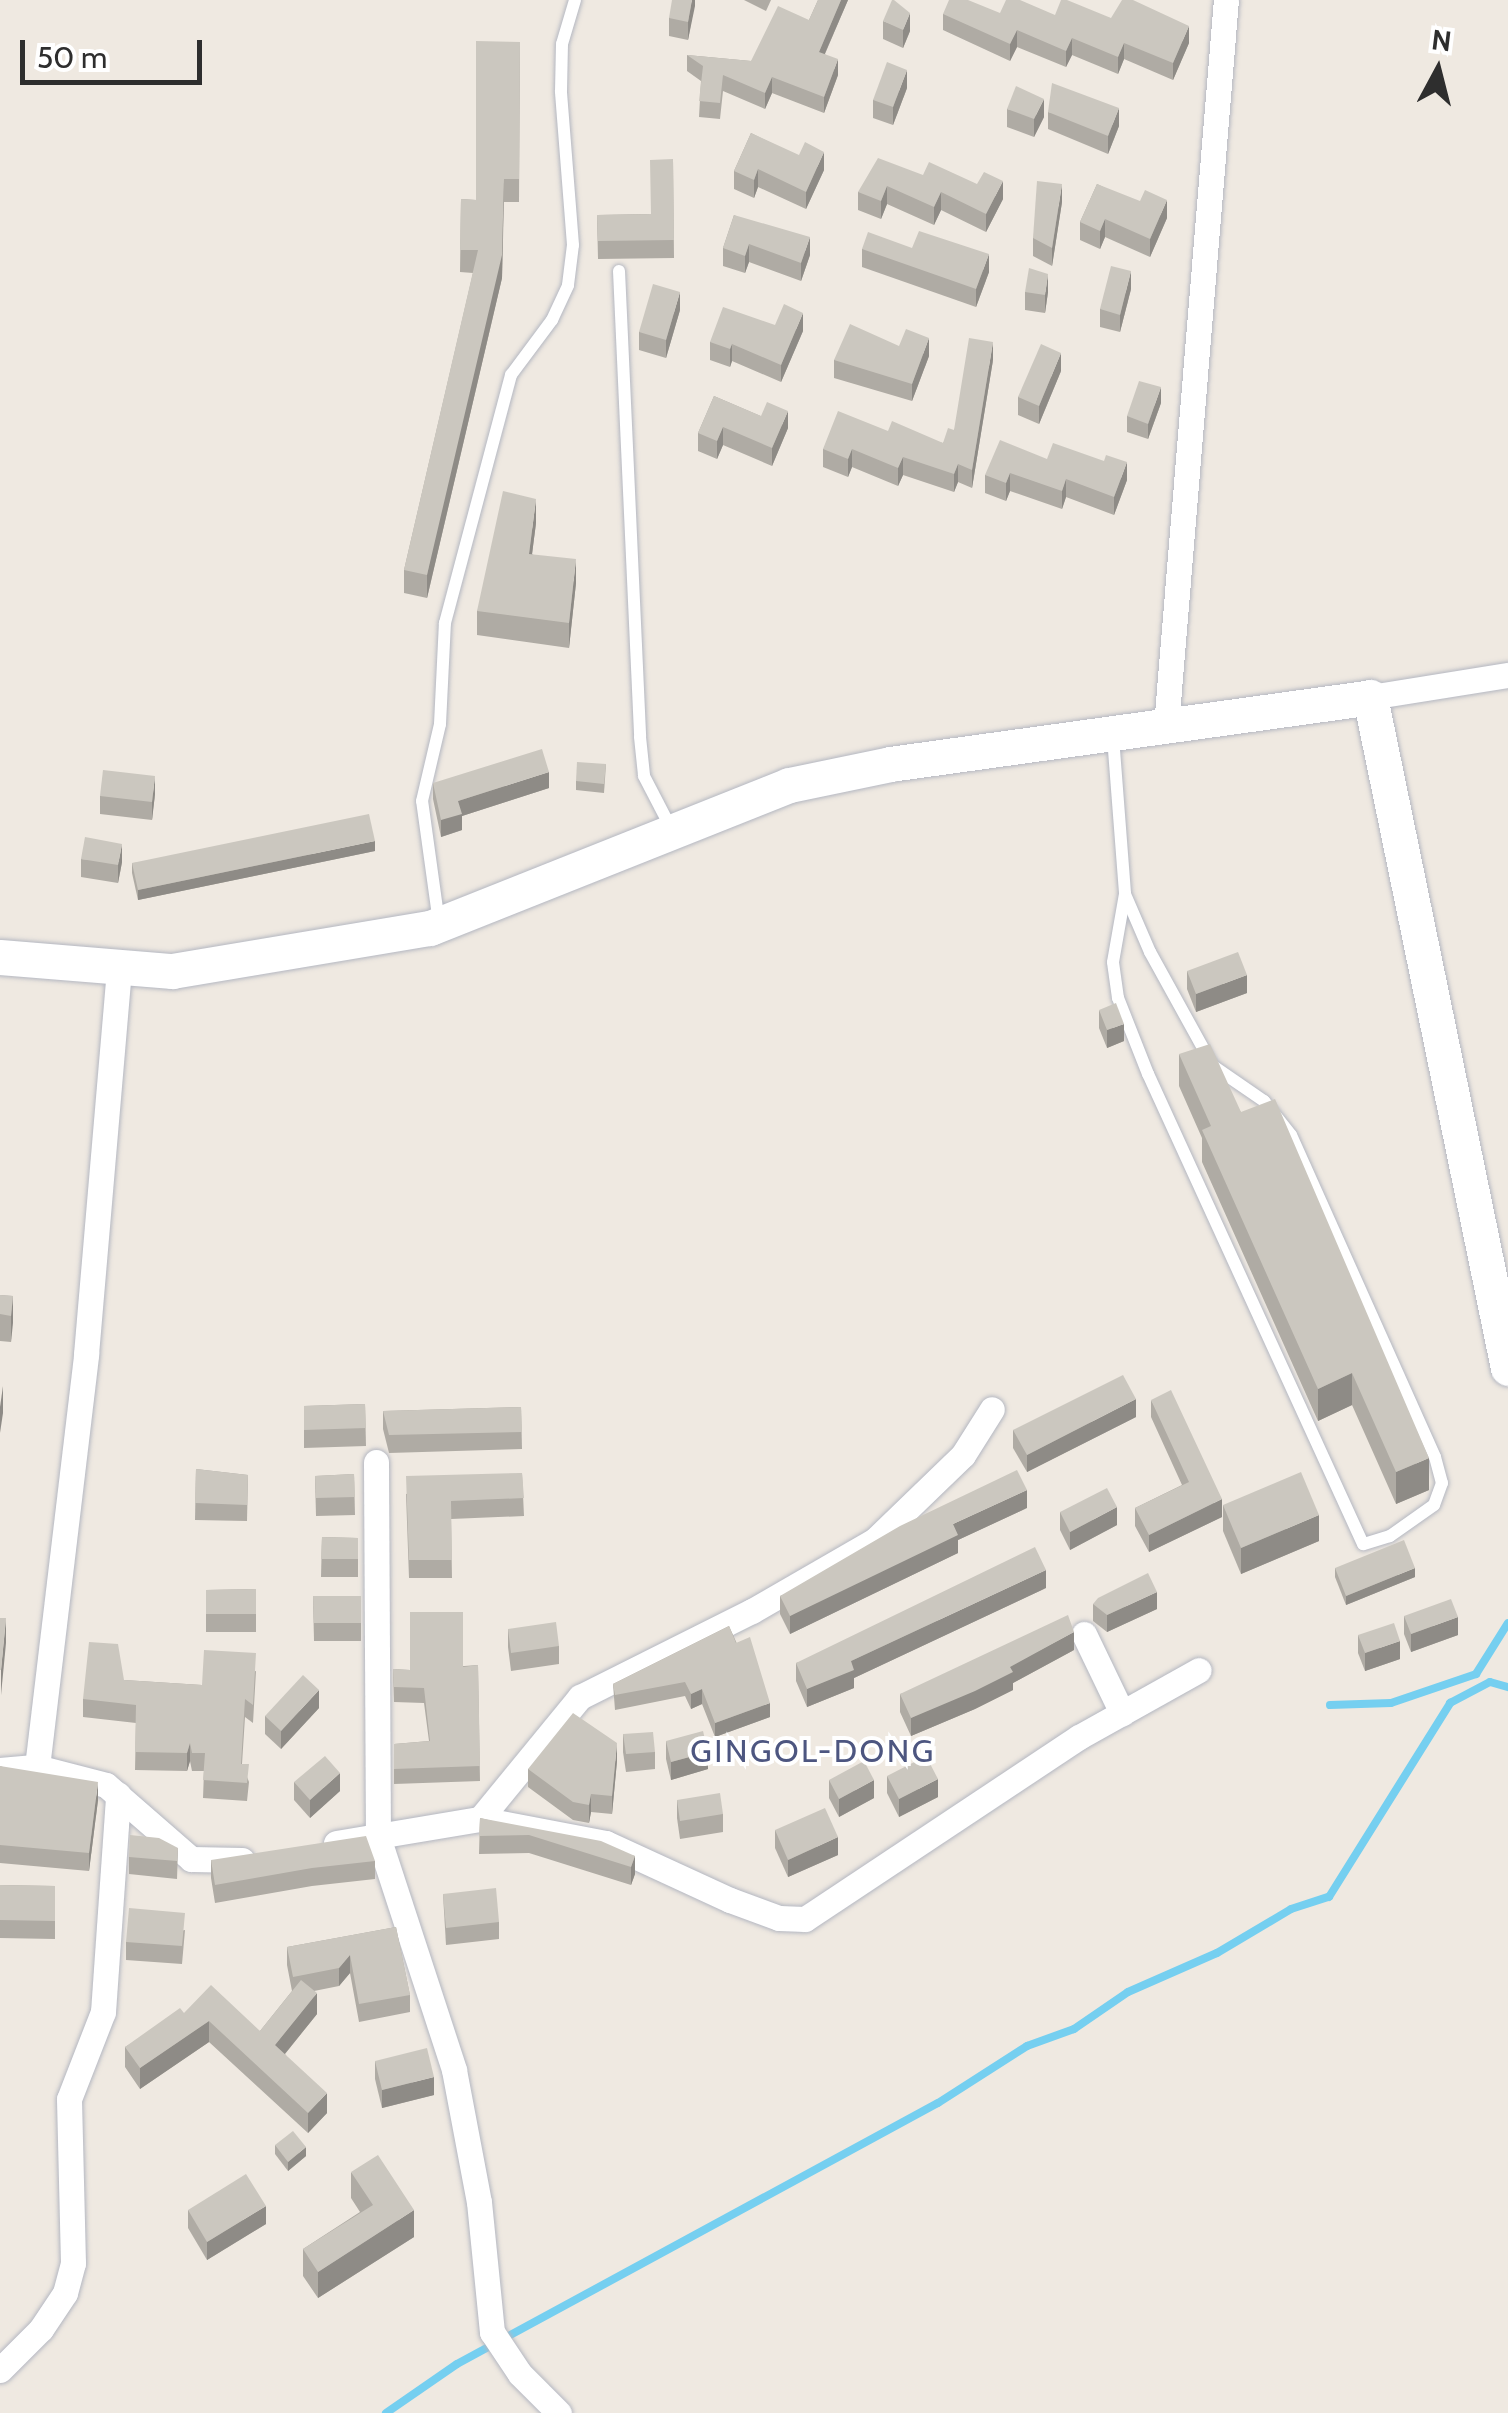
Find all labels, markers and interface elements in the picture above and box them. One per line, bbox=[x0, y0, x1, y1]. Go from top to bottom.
scale bar bbox=[25, 20, 208, 82]
north arrow bbox=[1388, 20, 1488, 120]
text: N bbox=[1430, 22, 1454, 58]
text: 50 m bbox=[37, 39, 107, 76]
district label: GINGOL-DONG bbox=[690, 1732, 936, 1770]

